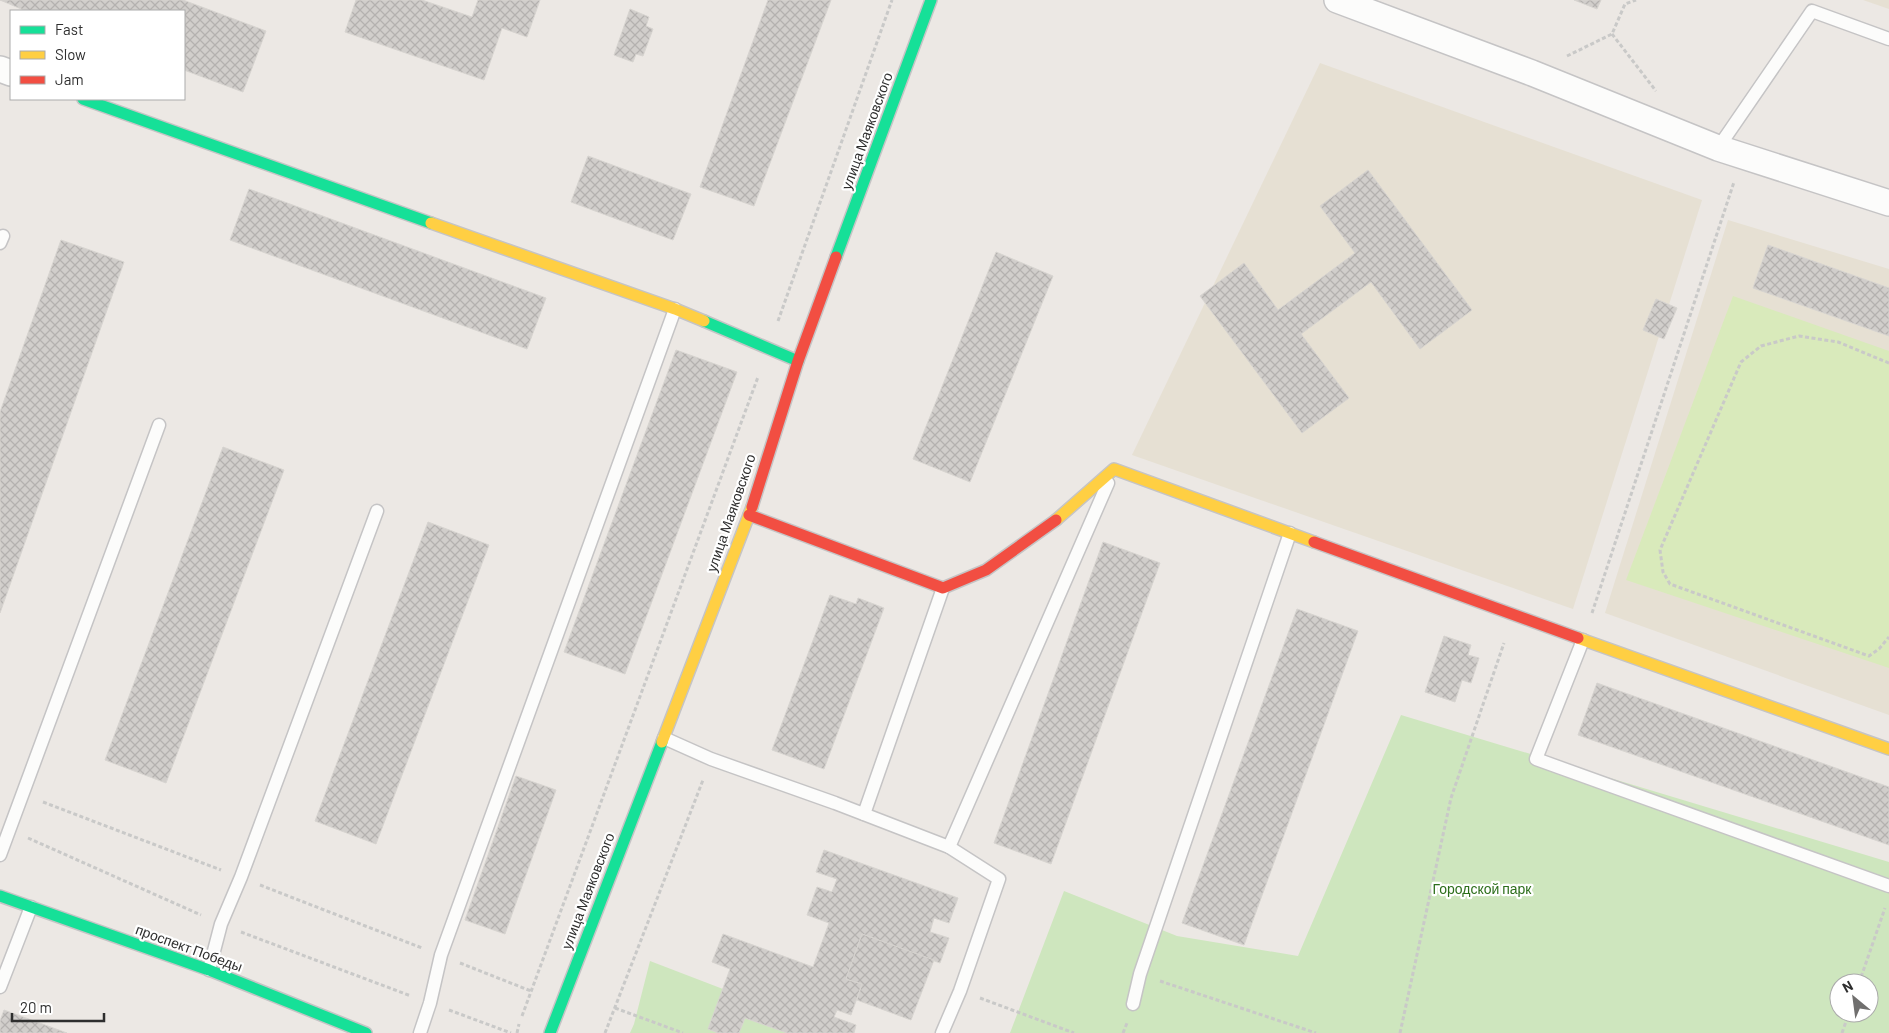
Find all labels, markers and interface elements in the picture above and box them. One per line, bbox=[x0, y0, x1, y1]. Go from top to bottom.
legend bbox=[10, 10, 185, 100]
text: Fast bbox=[55, 20, 83, 38]
text: Slow bbox=[55, 45, 86, 63]
text: Jam bbox=[55, 70, 84, 88]
street label: улица Маяковского bbox=[837, 70, 896, 192]
street label: улица Маяковского bbox=[702, 451, 759, 574]
street label: улица Маяковского bbox=[557, 830, 618, 952]
park label: Городской парк bbox=[1433, 880, 1532, 897]
street label: проспект Победы bbox=[133, 920, 245, 975]
north arrow bbox=[1829, 973, 1879, 1023]
text: N bbox=[1839, 977, 1856, 996]
scale bar bbox=[12, 990, 105, 1022]
text: 20 m bbox=[20, 998, 52, 1016]

